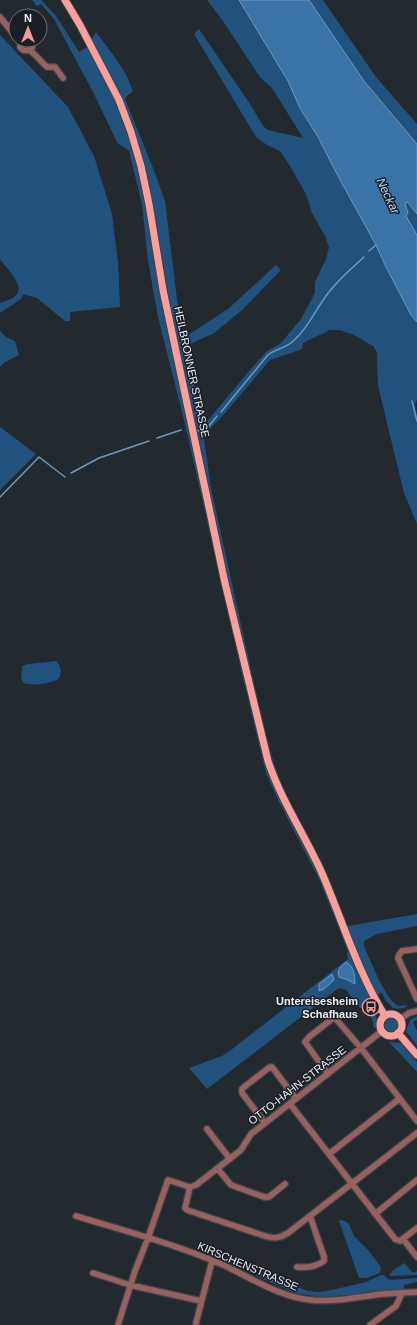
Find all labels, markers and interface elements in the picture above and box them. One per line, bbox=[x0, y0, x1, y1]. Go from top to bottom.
north arrow bbox=[8, 8, 48, 48]
text: N bbox=[24, 12, 32, 24]
water label: Neckar bbox=[374, 176, 403, 217]
street label: HEILBRONNER STRASSE bbox=[172, 305, 212, 439]
place label: Untereisesheim Schafhaus bbox=[276, 995, 358, 1020]
bus stop icon: Untereisesheim Schafhaus bbox=[361, 997, 381, 1017]
street label: OTTO-HAHN-STRASSE bbox=[246, 1043, 348, 1127]
street label: KIRSCHENSTRASSE bbox=[196, 1239, 300, 1293]

